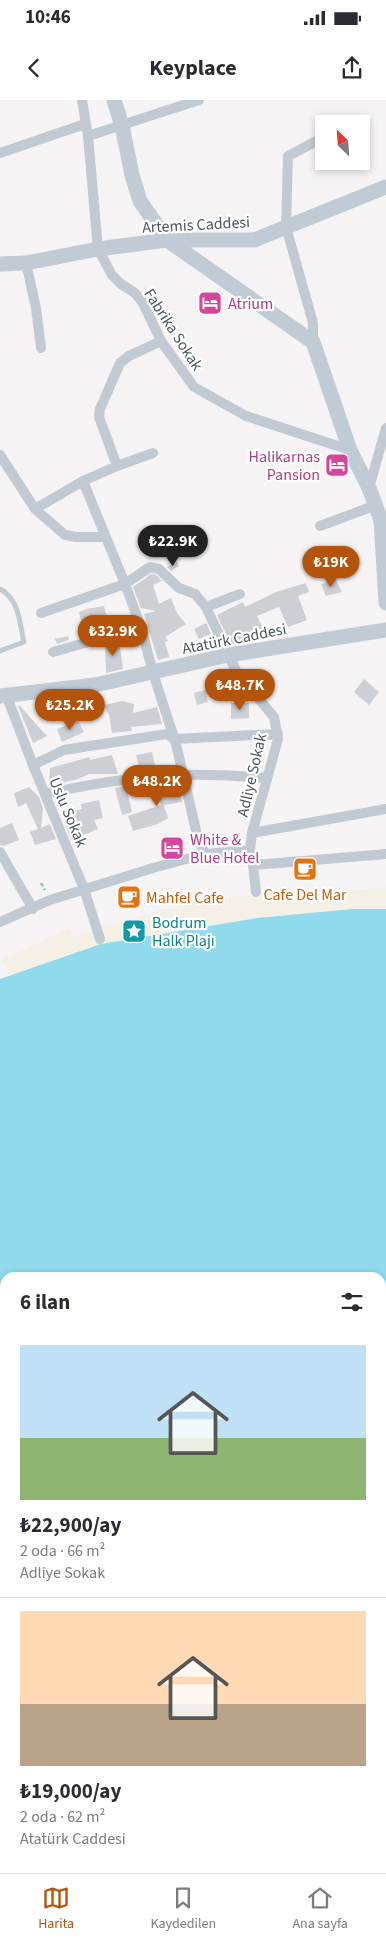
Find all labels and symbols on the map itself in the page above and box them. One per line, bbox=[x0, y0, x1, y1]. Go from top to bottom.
north arrow bbox=[315, 115, 370, 170]
street label: Artemis Caddesi bbox=[142, 211, 251, 239]
street label: Fabrika Sokak bbox=[138, 284, 208, 375]
hotel icon: Atrium bbox=[197, 290, 223, 316]
place label: Atrium bbox=[228, 293, 273, 315]
place label: Halikarnas Pansion bbox=[249, 446, 320, 486]
hotel icon: Halikarnas Pansion bbox=[324, 452, 350, 478]
pin: ₺22.9K bbox=[132, 524, 214, 567]
pin: ₺19K bbox=[301, 546, 361, 588]
pin: ₺32.9K bbox=[72, 614, 154, 657]
street label: Atatürk Caddesi bbox=[180, 618, 288, 660]
pin: ₺48.7K bbox=[199, 668, 281, 711]
pin: ₺25.2K bbox=[29, 688, 111, 731]
street label: Adliye Sokak bbox=[232, 731, 272, 819]
pin: ₺48.2K bbox=[116, 764, 198, 807]
street label: Uslu Sokak bbox=[44, 774, 93, 851]
place label: White & Blue Hotel bbox=[190, 829, 259, 869]
hotel icon: White & Blue Hotel bbox=[159, 835, 185, 861]
cafe icon: Cafe Del Mar bbox=[292, 856, 318, 882]
cafe icon: Mahfel Cafe bbox=[116, 884, 142, 910]
place label: Cafe Del Mar bbox=[263, 884, 347, 906]
place label: Mahfel Cafe bbox=[146, 887, 224, 909]
place label: Bodrum Halk Plajı bbox=[152, 912, 215, 952]
place icon: Bodrum Halk Plajı bbox=[121, 918, 147, 944]

